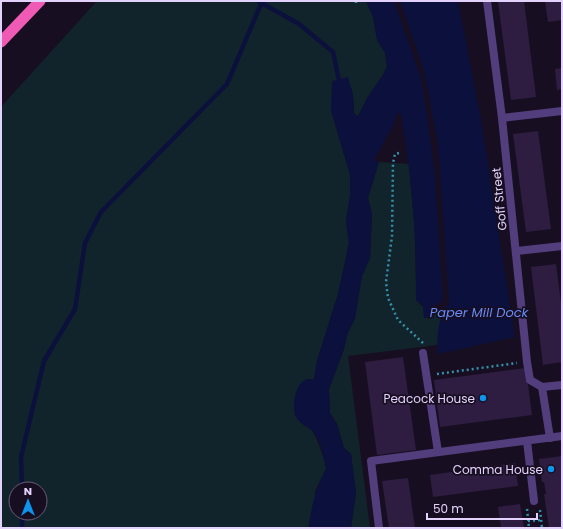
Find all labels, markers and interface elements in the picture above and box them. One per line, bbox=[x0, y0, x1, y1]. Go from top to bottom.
street label: Goff Street bbox=[487, 167, 511, 231]
water label: Paper Mill Dock bbox=[430, 303, 530, 322]
place label: Peacock House bbox=[383, 390, 475, 407]
marker: Peacock House bbox=[478, 393, 488, 403]
place label: Comma House bbox=[453, 461, 543, 478]
marker: Comma House bbox=[546, 464, 556, 474]
north arrow bbox=[8, 481, 48, 521]
text: N bbox=[24, 483, 32, 499]
scale bar bbox=[427, 495, 537, 521]
text: 50 m bbox=[433, 500, 464, 517]

